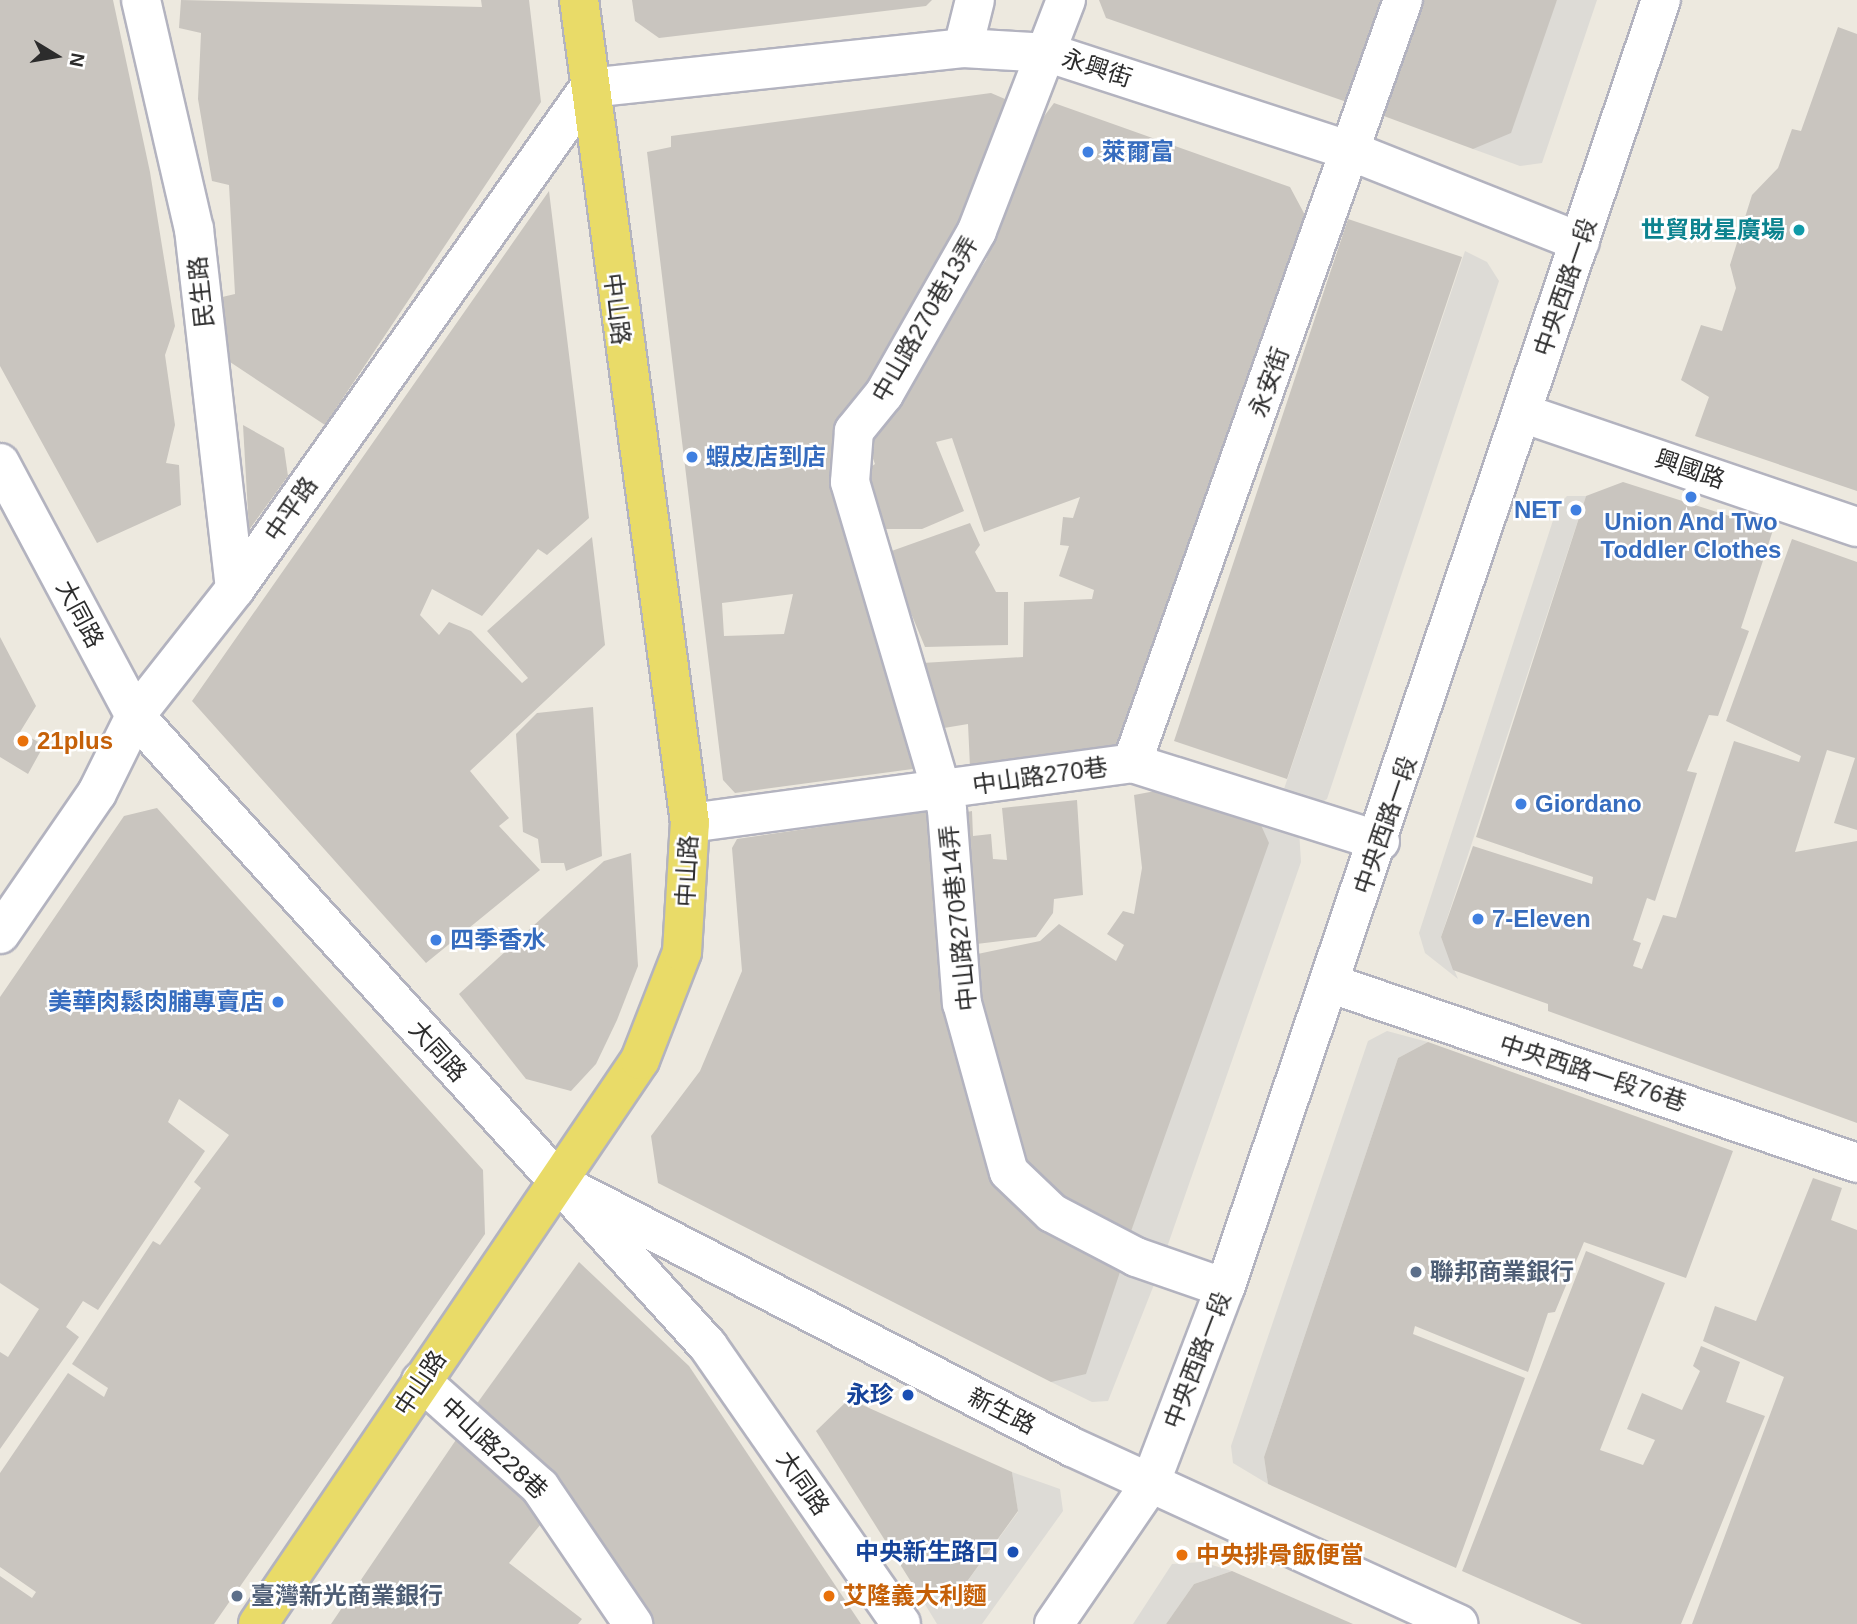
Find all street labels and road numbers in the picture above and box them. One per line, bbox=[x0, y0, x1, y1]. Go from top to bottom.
street label: 永興街 bbox=[1058, 43, 1136, 93]
street label: 中央西路一段 bbox=[1528, 214, 1602, 360]
street label: 中山路270巷13弄 bbox=[866, 231, 984, 407]
street label: 民生路 bbox=[183, 255, 219, 329]
street label: 中山路 bbox=[598, 272, 636, 346]
street label: 永安街 bbox=[1243, 343, 1295, 421]
street label: 興國路 bbox=[1651, 444, 1729, 494]
street label: 中平路 bbox=[259, 471, 323, 547]
street label: 大同路 bbox=[50, 575, 110, 653]
street label: 中山路270巷 bbox=[971, 752, 1109, 800]
street label: 中央西路一段 bbox=[1348, 752, 1422, 898]
street label: 中山路270巷14弄 bbox=[934, 824, 982, 1012]
street label: 中山路 bbox=[671, 834, 703, 908]
street label: 大同路 bbox=[403, 1015, 473, 1087]
street label: 中央西路一段76巷 bbox=[1496, 1029, 1690, 1117]
street label: 中央西路一段 bbox=[1158, 1288, 1236, 1432]
street label: 中山路 bbox=[388, 1345, 452, 1421]
street label: 新生路 bbox=[963, 1382, 1041, 1440]
street label: 中山路228巷 bbox=[434, 1391, 554, 1505]
street label: 大同路 bbox=[771, 1445, 835, 1521]

